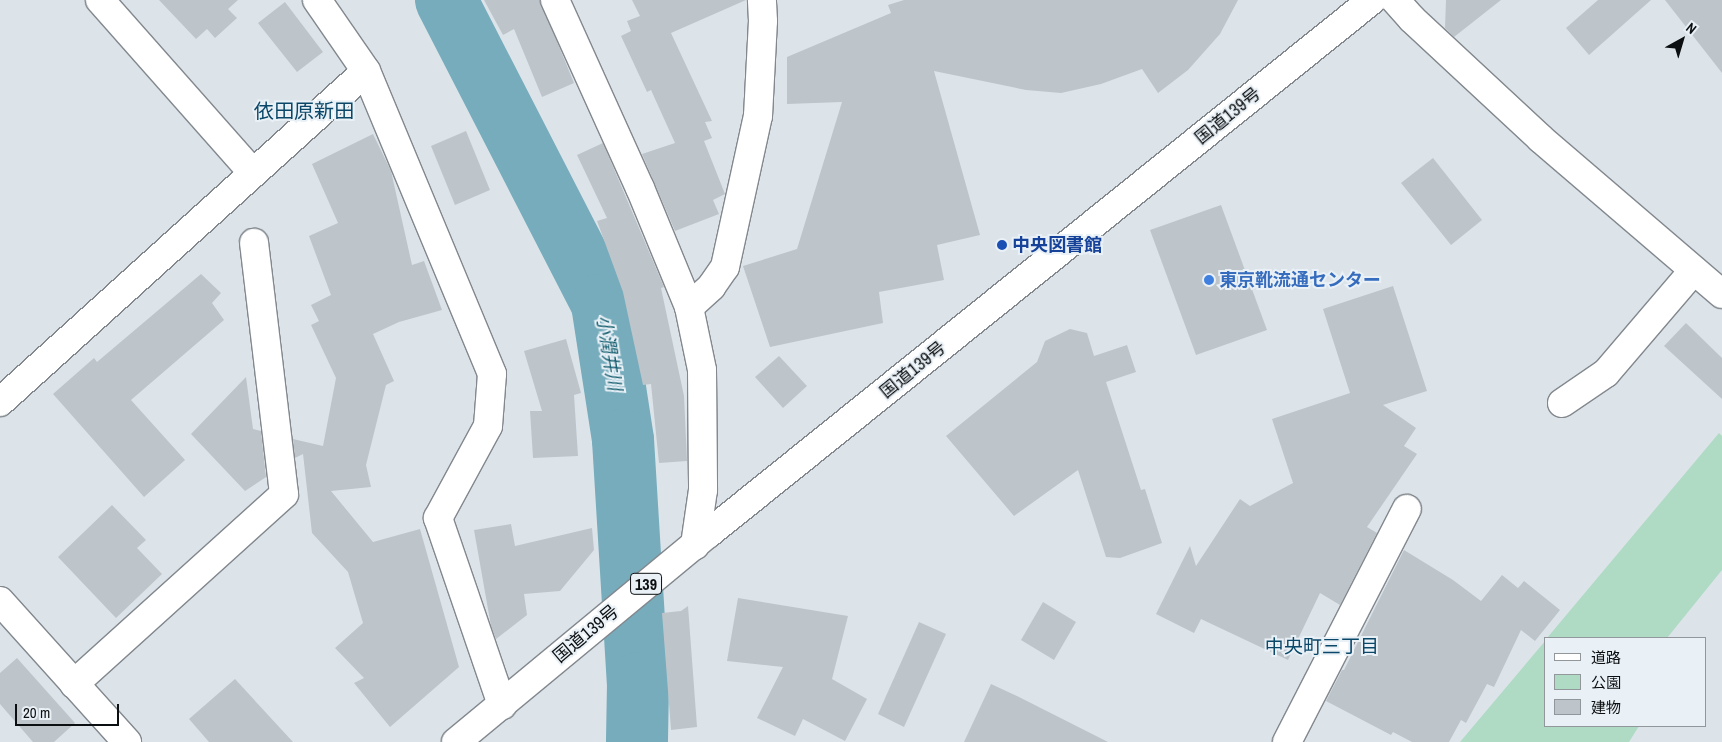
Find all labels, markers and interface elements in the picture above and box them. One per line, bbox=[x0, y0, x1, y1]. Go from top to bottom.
north arrow bbox=[1657, 15, 1707, 65]
text: N bbox=[1683, 19, 1700, 38]
street label: 国道139号 bbox=[1191, 83, 1265, 149]
district label: 依田原新田 bbox=[254, 98, 354, 122]
place label: 中央図書館 bbox=[1012, 234, 1102, 256]
marker: 中央図書館 bbox=[996, 239, 1008, 251]
place label: 東京靴流通センター bbox=[1219, 269, 1381, 291]
marker: 東京靴流通センター bbox=[1203, 274, 1215, 286]
water label: 小潤井川 bbox=[592, 314, 626, 392]
street label: 国道139号 bbox=[876, 337, 950, 403]
road number: 139 bbox=[630, 570, 662, 598]
street label: 国道139号 bbox=[549, 600, 623, 668]
district label: 中央町三丁目 bbox=[1265, 636, 1379, 658]
legend bbox=[1544, 637, 1707, 727]
text: 道路 bbox=[1591, 647, 1621, 668]
text: 公園 bbox=[1591, 672, 1621, 693]
scale bar bbox=[18, 694, 121, 726]
text: 建物 bbox=[1591, 697, 1621, 718]
text: 20 m bbox=[23, 702, 50, 723]

